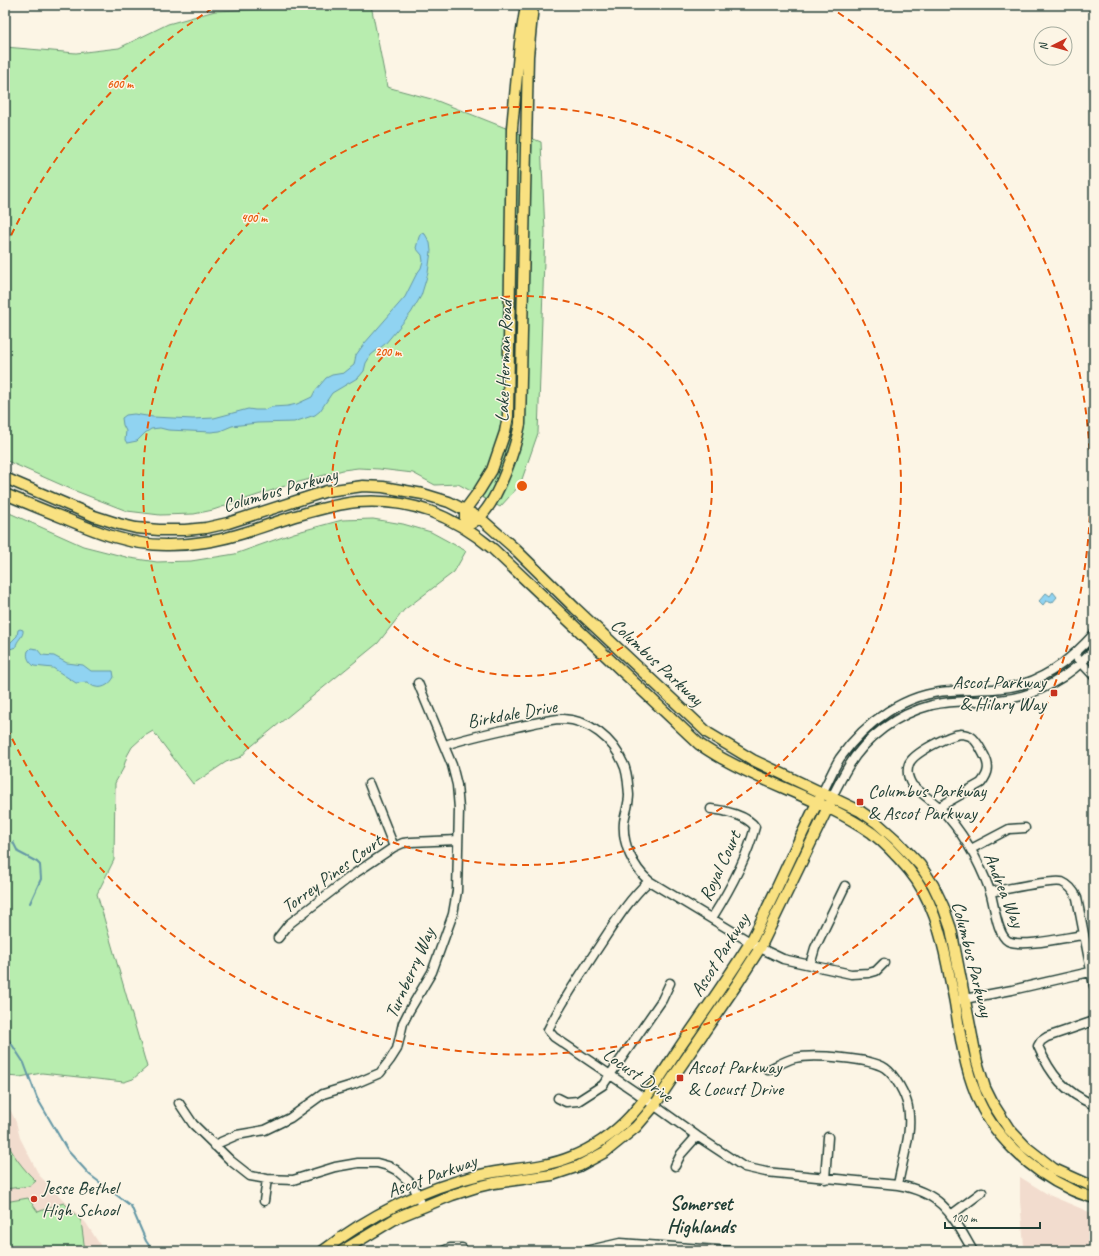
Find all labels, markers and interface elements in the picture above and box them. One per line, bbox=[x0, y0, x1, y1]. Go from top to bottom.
north arrow bbox=[1033, 26, 1073, 66]
text: N bbox=[1036, 41, 1050, 51]
text: 600 m bbox=[107, 76, 134, 92]
text: 400 m bbox=[241, 210, 268, 226]
street label: Lake Herman Road bbox=[490, 296, 518, 422]
text: 200 m bbox=[375, 344, 402, 360]
street label: Columbus Parkway bbox=[220, 462, 341, 518]
centre of rings bbox=[515, 479, 529, 493]
street label: Columbus Parkway bbox=[606, 613, 709, 712]
place label: Ascot Parkway & Hilary Way bbox=[953, 670, 1048, 716]
marker: Ascot Parkway & Hilary Way bbox=[1049, 688, 1059, 698]
street label: Birkdale Drive bbox=[465, 694, 560, 734]
place label: Columbus Parkway & Ascot Parkway bbox=[868, 779, 987, 825]
marker: Columbus Parkway & Ascot Parkway bbox=[855, 797, 865, 807]
street label: Royal Court bbox=[693, 826, 747, 905]
street label: Torrey Pines Court bbox=[277, 828, 389, 919]
street label: Andrea Way bbox=[978, 849, 1030, 932]
street label: Columbus Parkway bbox=[946, 899, 998, 1021]
street label: Ascot Parkway bbox=[685, 908, 756, 1001]
street label: Turnberry Way bbox=[379, 923, 441, 1022]
street label: Locust Drive bbox=[598, 1042, 679, 1109]
place label: Ascot Parkway & Locust Drive bbox=[688, 1055, 785, 1101]
marker: Ascot Parkway & Locust Drive bbox=[675, 1073, 685, 1083]
street label: Ascot Parkway bbox=[384, 1148, 481, 1203]
place label: Jesse Bethel High School bbox=[41, 1176, 122, 1222]
district label: Somerset Highlands bbox=[667, 1191, 737, 1239]
marker: Jesse Bethel High School bbox=[29, 1194, 39, 1204]
scale bar bbox=[945, 1204, 1040, 1230]
text: 100 m bbox=[951, 1210, 978, 1226]

